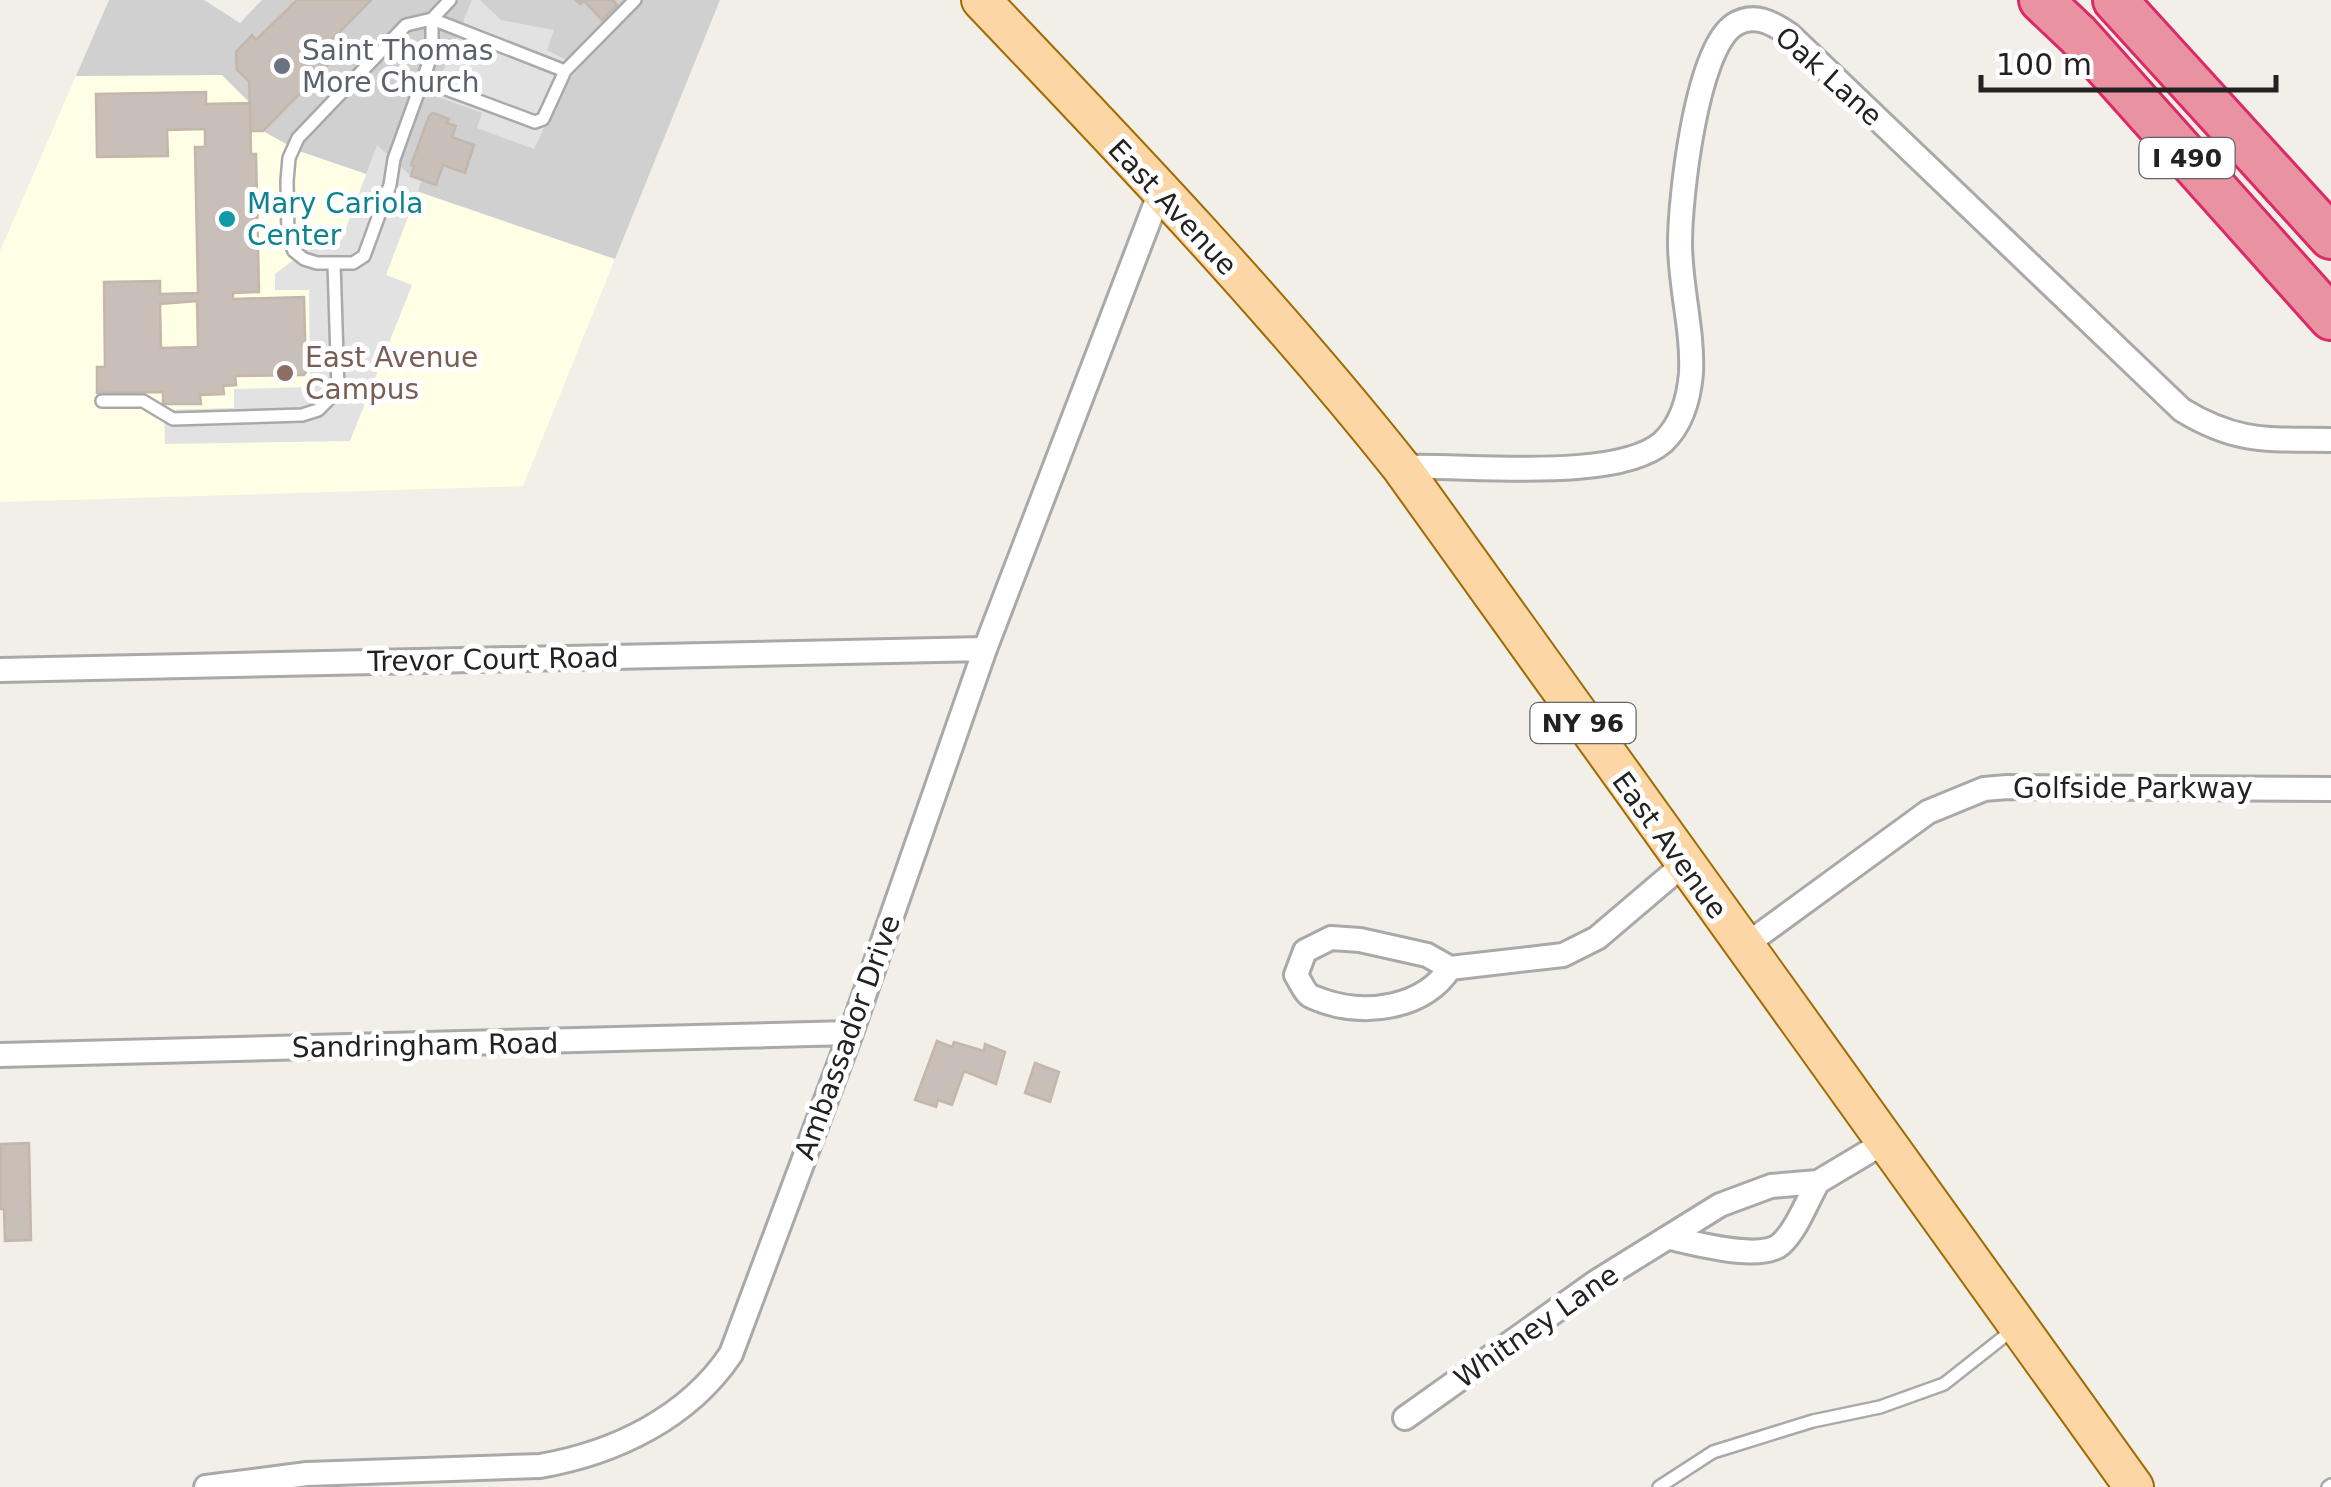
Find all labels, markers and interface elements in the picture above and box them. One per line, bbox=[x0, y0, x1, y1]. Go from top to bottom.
street label: Oak Lane bbox=[1769, 20, 1889, 133]
scale bar bbox=[1981, 30, 2276, 92]
place label: Saint Thomas More Church bbox=[302, 34, 493, 99]
text: 100 m bbox=[1996, 47, 2092, 82]
marker: Saint Thomas More Church bbox=[271, 55, 293, 77]
street label: East Avenue bbox=[1101, 133, 1244, 282]
road number: I 490 bbox=[2140, 138, 2234, 178]
place label: Mary Cariola Center bbox=[247, 187, 423, 252]
marker: Mary Cariola Center bbox=[216, 208, 238, 230]
place label: East Avenue Campus bbox=[305, 341, 478, 406]
marker: East Avenue Campus bbox=[274, 362, 296, 384]
street label: Trevor Court Road bbox=[366, 641, 619, 678]
road number: NY 96 bbox=[1530, 703, 1636, 743]
street label: East Avenue bbox=[1605, 765, 1734, 925]
street label: Golfside Parkway bbox=[2013, 772, 2253, 805]
street label: Ambassador Drive bbox=[788, 910, 907, 1164]
street label: Sandringham Road bbox=[291, 1027, 559, 1064]
street label: Whitney Lane bbox=[1448, 1258, 1625, 1395]

